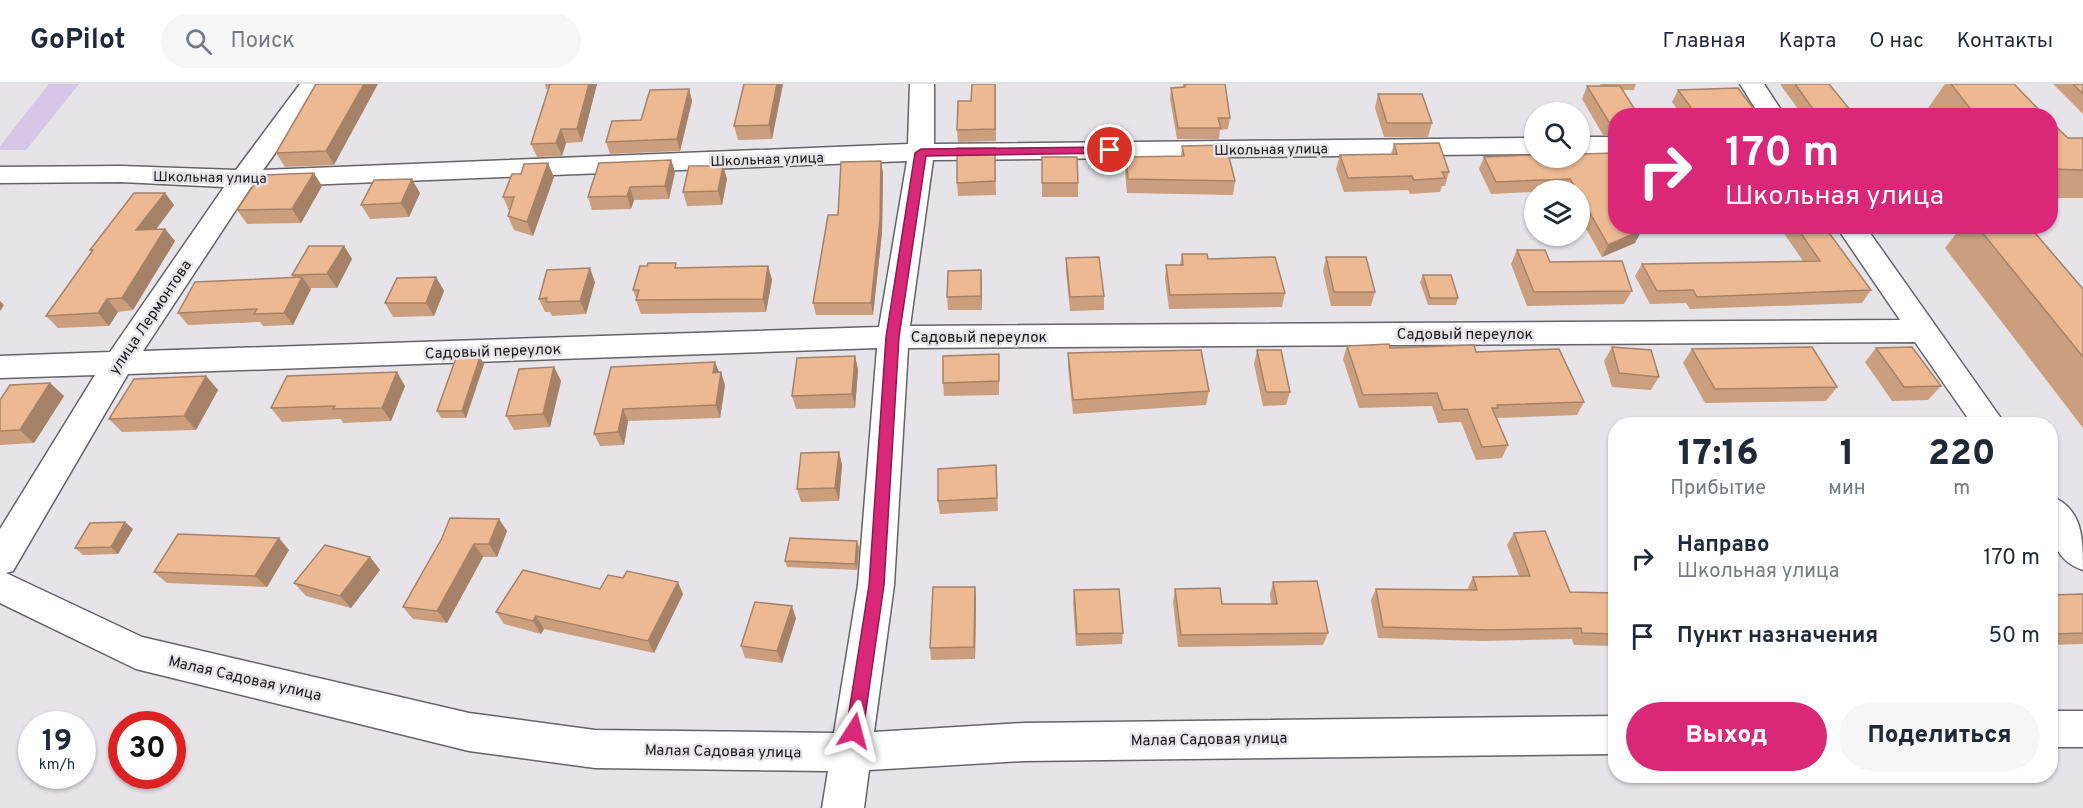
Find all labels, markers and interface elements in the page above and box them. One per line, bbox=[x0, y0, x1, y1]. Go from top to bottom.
search box bbox=[161, 14, 581, 68]
text: GoPilot bbox=[30, 23, 125, 59]
icon: search bbox=[182, 25, 215, 58]
text: Поиск bbox=[230, 28, 295, 55]
text: Главная bbox=[1662, 28, 1746, 55]
text: Карта bbox=[1779, 28, 1836, 55]
text: О нас bbox=[1869, 28, 1924, 55]
text: Контакты bbox=[1957, 28, 2053, 55]
map controls bbox=[1524, 102, 1590, 246]
button: search bbox=[1524, 102, 1590, 168]
pin bbox=[1084, 124, 1135, 175]
text: 170 m bbox=[1725, 128, 1839, 181]
icon: right bbox=[1626, 132, 1704, 210]
icon: arrive bbox=[1093, 133, 1126, 166]
street label: Школьная улица bbox=[1214, 141, 1328, 160]
street label: Школьная улица bbox=[710, 150, 824, 171]
street label: Школьная улица bbox=[153, 169, 267, 188]
button: layers bbox=[1524, 180, 1590, 246]
text: Школьная улица bbox=[1725, 180, 1944, 214]
street label: улица Лермонтова bbox=[106, 257, 197, 379]
street label: Садовый переулок bbox=[1397, 326, 1533, 345]
street label: Садовый переулок bbox=[911, 329, 1047, 348]
street label: Садовый переулок bbox=[425, 341, 562, 364]
text: 17:16 bbox=[1678, 432, 1759, 478]
text: 1 bbox=[1840, 432, 1854, 478]
text: 220 bbox=[1928, 432, 1996, 478]
text: Прибытие bbox=[1670, 476, 1766, 502]
text: мин bbox=[1828, 476, 1866, 502]
text: m bbox=[1953, 476, 1970, 502]
text: Направо bbox=[1677, 532, 1769, 559]
icon: right bbox=[1626, 542, 1659, 575]
text: 170 m bbox=[1983, 545, 2040, 572]
text: Школьная улица bbox=[1677, 559, 1839, 585]
icon: arrive bbox=[1626, 620, 1659, 653]
text: Пункт назначения bbox=[1677, 623, 1878, 650]
text: 50 m bbox=[1988, 623, 2040, 650]
street label: Малая Садовая улица bbox=[166, 653, 323, 706]
position arrow bbox=[822, 699, 886, 763]
button: Выход bbox=[1626, 702, 1827, 771]
button: Поделиться bbox=[1839, 702, 2040, 771]
speed limit sign: 30 bbox=[108, 711, 186, 789]
text: 19 bbox=[42, 724, 72, 761]
street label: Малая Садовая улица bbox=[1131, 730, 1287, 751]
street label: Малая Садовая улица bbox=[645, 742, 801, 763]
text: km/h bbox=[39, 756, 75, 775]

